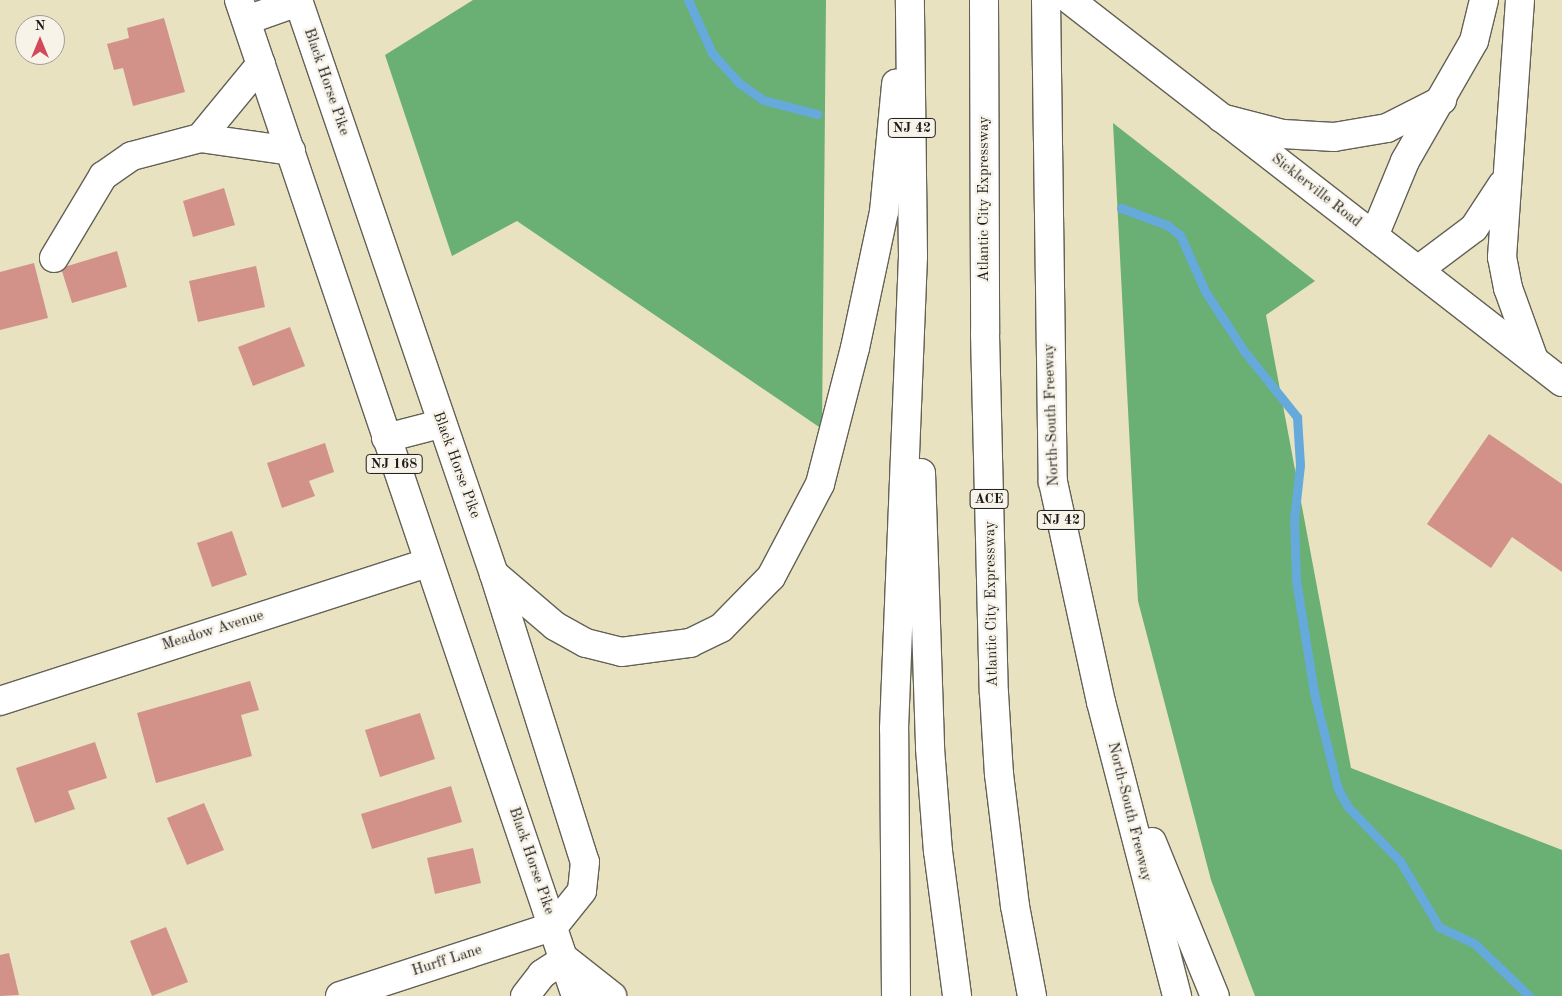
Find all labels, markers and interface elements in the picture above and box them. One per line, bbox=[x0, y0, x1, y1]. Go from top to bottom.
north arrow bbox=[15, 15, 65, 65]
text: N bbox=[35, 19, 45, 33]
street label: Black Horse Pike bbox=[299, 26, 353, 138]
road number: NJ 42 bbox=[887, 116, 937, 140]
street label: Atlantic City Expressway bbox=[976, 116, 994, 282]
street label: Sicklerville Road bbox=[1267, 150, 1365, 232]
street label: North-South Freeway bbox=[1041, 343, 1063, 487]
street label: Black Horse Pike bbox=[428, 409, 484, 521]
road number: NJ 168 bbox=[365, 452, 423, 476]
road number: ACE bbox=[969, 488, 1009, 510]
road number: NJ 42 bbox=[1036, 508, 1086, 532]
street label: Atlantic City Expressway bbox=[982, 521, 1002, 687]
street label: Meadow Avenue bbox=[160, 607, 266, 655]
street label: North-South Freeway bbox=[1103, 741, 1155, 883]
street label: Black Horse Pike bbox=[504, 805, 558, 917]
street label: Hurff Lane bbox=[410, 941, 484, 981]

